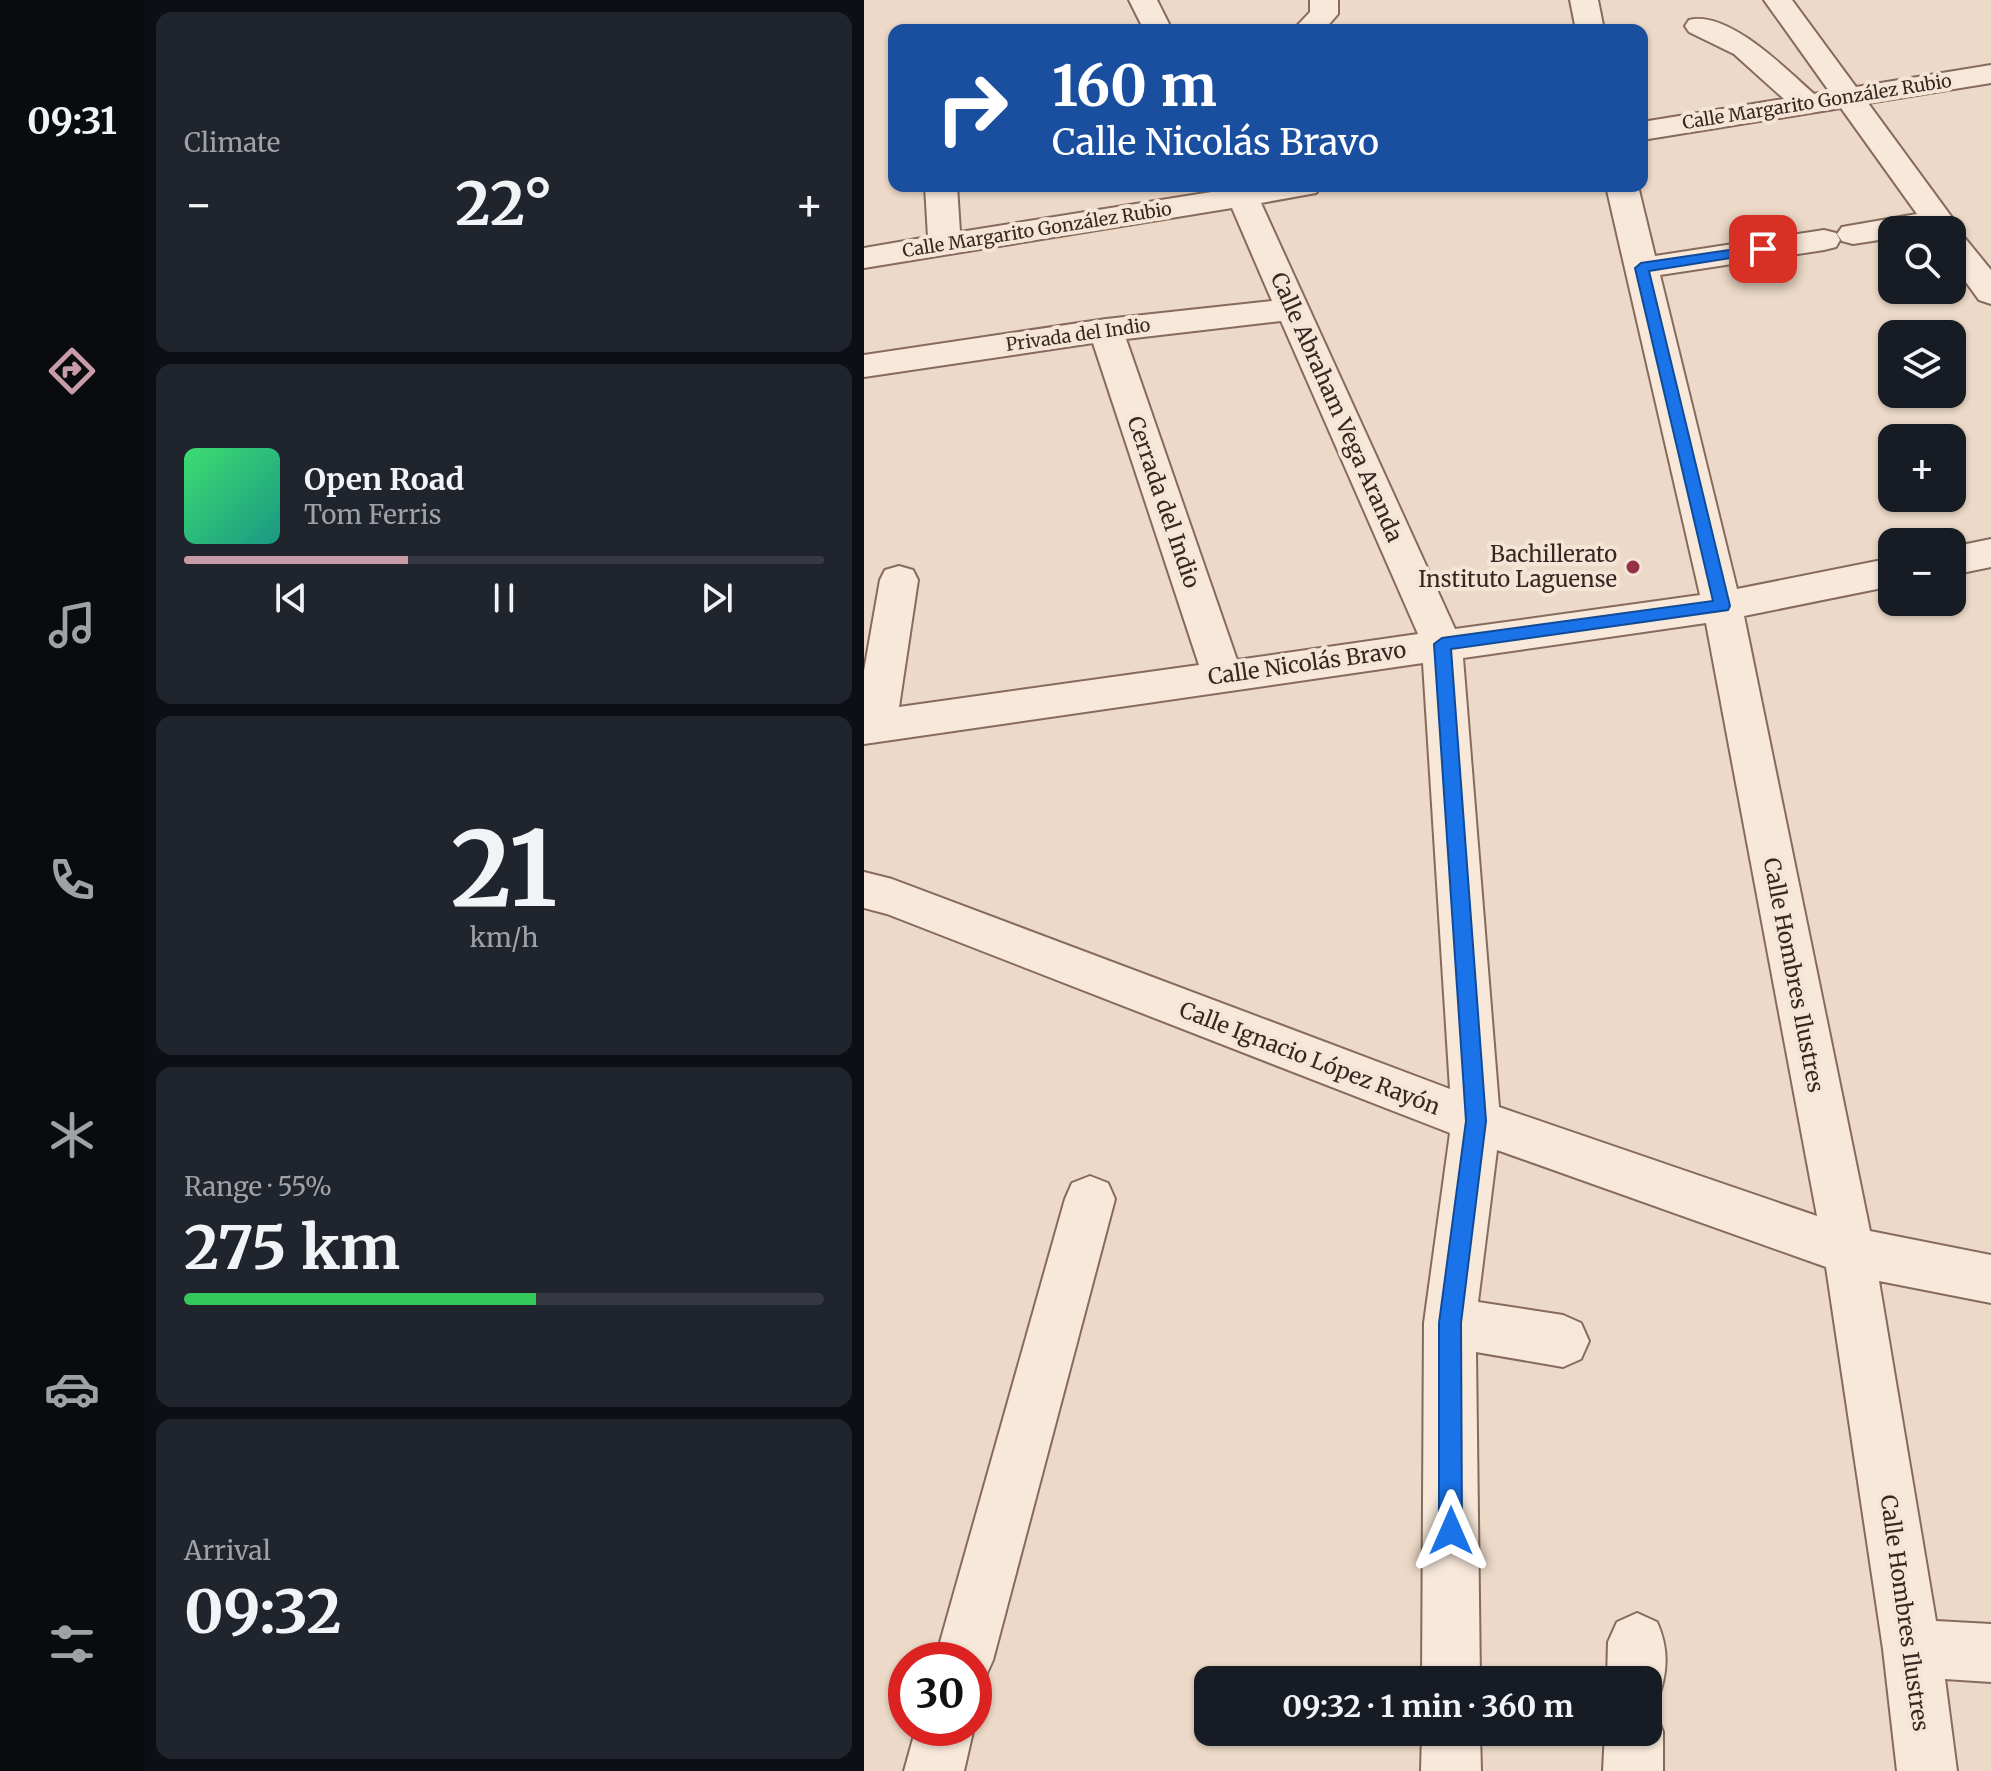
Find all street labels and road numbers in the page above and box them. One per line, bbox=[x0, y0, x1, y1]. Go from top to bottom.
street label: Calle Margarito González Rubio bbox=[1681, 69, 1953, 134]
street label: Calle Margarito González Rubio bbox=[901, 197, 1173, 262]
street label: Calle Abraham Vega Aranda bbox=[1265, 268, 1409, 546]
street label: Privada del Indio bbox=[1004, 313, 1152, 356]
street label: Cerrada del Indio bbox=[1121, 412, 1207, 592]
street label: Calle Nicolás Bravo bbox=[1206, 635, 1408, 691]
street label: Calle Hombres Ilustres bbox=[1758, 855, 1830, 1095]
street label: Calle Ignacio López Rayón bbox=[1176, 995, 1445, 1121]
street label: Calle Hombres Ilustres bbox=[1875, 1493, 1935, 1733]

